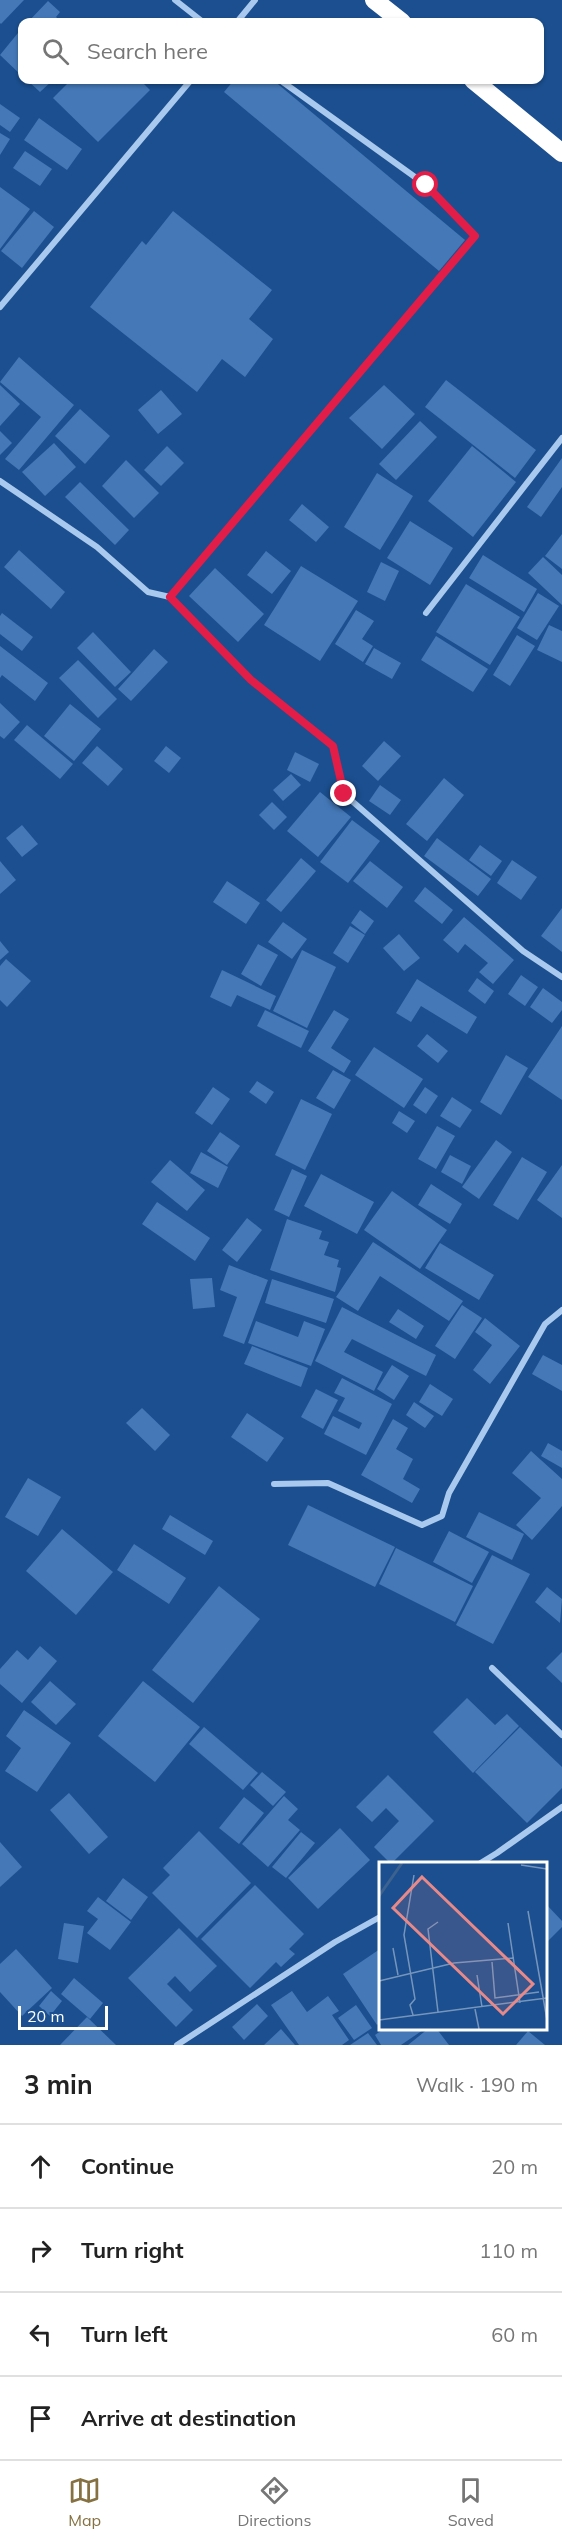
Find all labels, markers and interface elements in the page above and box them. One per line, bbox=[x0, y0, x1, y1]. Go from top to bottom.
search box bbox=[18, 18, 544, 84]
icon: search bbox=[39, 35, 72, 68]
text: Search here bbox=[87, 37, 208, 65]
route start bbox=[412, 171, 438, 197]
route end bbox=[330, 780, 356, 806]
inset map bbox=[379, 1862, 547, 2030]
scale bar bbox=[18, 2003, 108, 2030]
text: 20 m bbox=[27, 2006, 64, 2026]
text: 3 min bbox=[24, 2068, 93, 2101]
text: Walk · 190 m bbox=[416, 2072, 538, 2097]
icon: ahead bbox=[24, 2150, 57, 2183]
text: Continue bbox=[81, 2152, 174, 2180]
text: 20 m bbox=[491, 2154, 538, 2179]
icon: right bbox=[24, 2234, 57, 2267]
text: Turn right bbox=[81, 2236, 184, 2264]
text: 110 m bbox=[479, 2238, 538, 2263]
icon: left bbox=[24, 2318, 57, 2351]
text: Turn left bbox=[81, 2320, 168, 2348]
text: 60 m bbox=[491, 2322, 538, 2347]
icon: arrive bbox=[24, 2402, 57, 2435]
text: Arrive at destination bbox=[81, 2404, 296, 2432]
tab: Map bbox=[68, 2474, 101, 2530]
tab: Directions bbox=[237, 2474, 311, 2530]
tab: Saved bbox=[448, 2474, 494, 2530]

